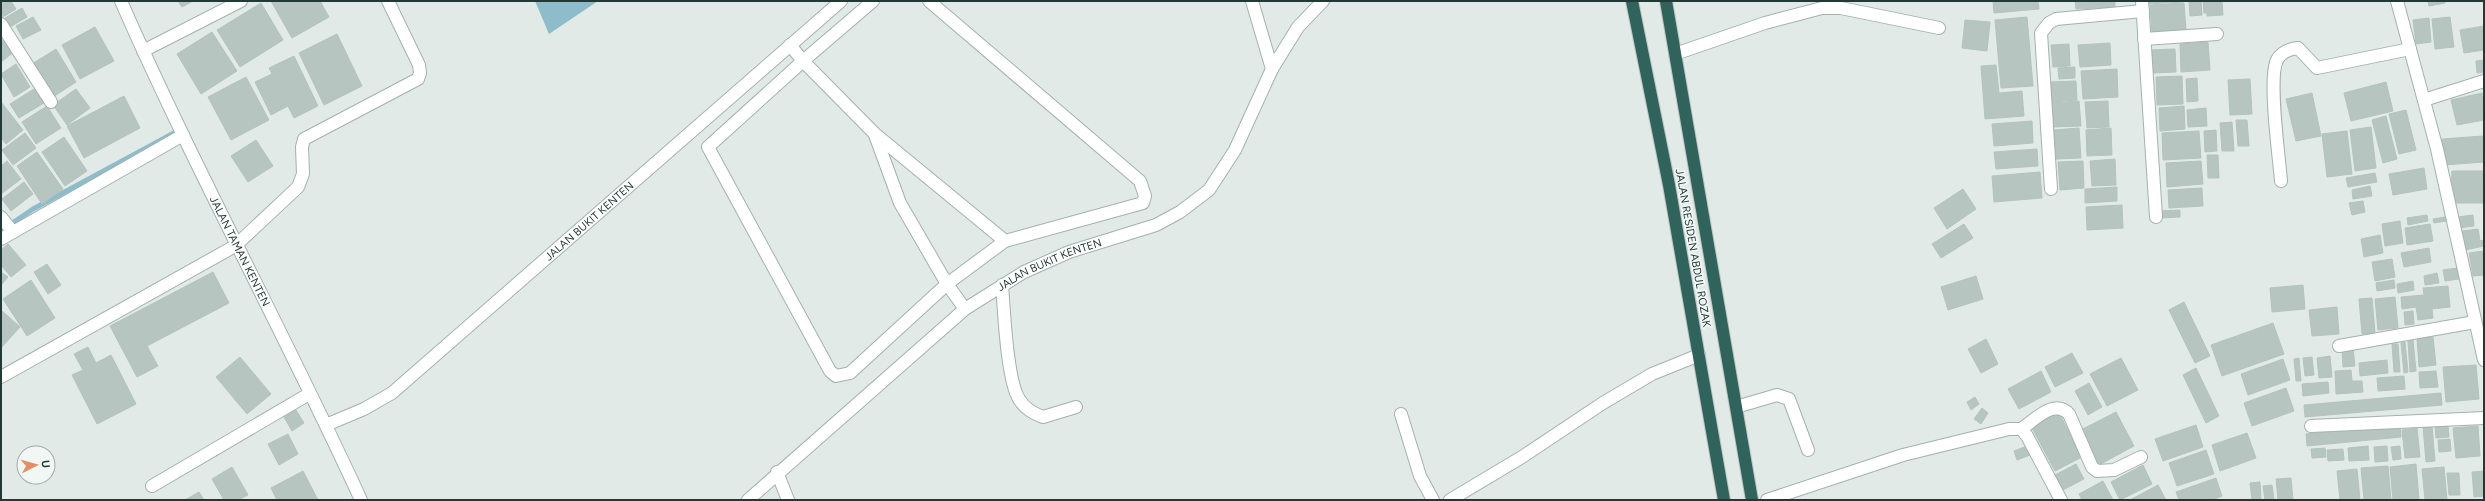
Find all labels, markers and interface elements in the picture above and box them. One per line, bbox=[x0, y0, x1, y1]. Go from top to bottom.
street label: JALAN RESIDEN ABDUL ROZAK bbox=[1673, 168, 1713, 328]
street label: JALAN BUKIT KENTEN bbox=[542, 179, 636, 263]
street label: JALAN TAMAN KENTEN bbox=[207, 194, 273, 308]
street label: JALAN BUKIT KENTEN bbox=[995, 236, 1103, 294]
north arrow bbox=[16, 445, 56, 485]
text: U bbox=[39, 459, 52, 469]

